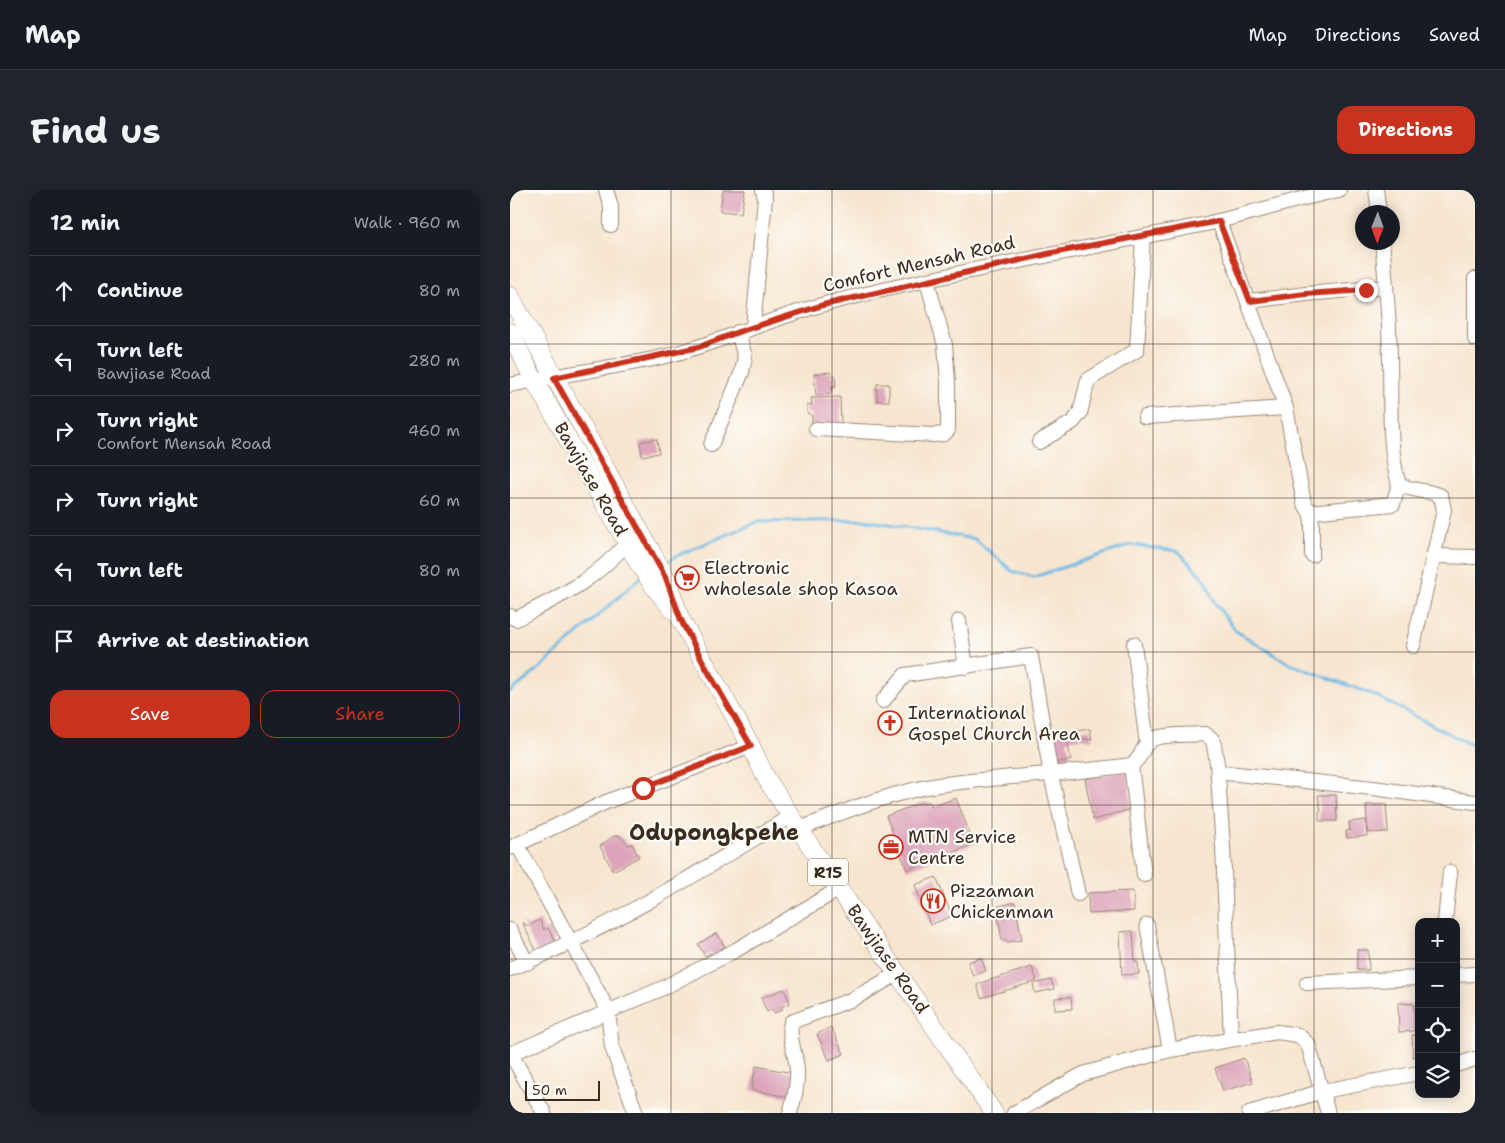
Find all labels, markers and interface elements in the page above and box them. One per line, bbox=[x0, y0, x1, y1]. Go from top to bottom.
text: Map bbox=[25, 19, 81, 51]
text: Map bbox=[1249, 23, 1287, 47]
text: Directions bbox=[1315, 23, 1401, 47]
text: Saved bbox=[1429, 23, 1480, 47]
button: Directions bbox=[1337, 106, 1475, 154]
text: Find us bbox=[30, 107, 161, 154]
north arrow bbox=[1355, 205, 1400, 250]
text: 12 min bbox=[50, 209, 120, 237]
text: Walk · 960 m bbox=[354, 212, 460, 233]
street label: Comfort Mensah Road bbox=[821, 230, 1017, 298]
icon: ahead bbox=[50, 277, 78, 305]
text: Continue bbox=[97, 278, 183, 303]
route end bbox=[1355, 279, 1378, 302]
text: 80 m bbox=[419, 280, 460, 301]
text: Turn left bbox=[97, 338, 183, 363]
icon: left bbox=[50, 347, 78, 375]
text: 280 m bbox=[408, 350, 460, 371]
text: Bawjiase Road bbox=[97, 363, 211, 384]
text: Turn right bbox=[97, 408, 198, 433]
icon: right bbox=[50, 417, 78, 445]
street label: Bawjiase Road bbox=[549, 418, 633, 540]
text: 460 m bbox=[408, 420, 460, 441]
text: Comfort Mensah Road bbox=[97, 433, 271, 454]
icon: right bbox=[50, 487, 78, 515]
text: Turn right bbox=[97, 488, 198, 513]
text: 60 m bbox=[419, 490, 460, 511]
place label: Electronic wholesale shop Kasoa bbox=[704, 556, 898, 601]
icon: left bbox=[50, 557, 78, 585]
text: Turn left bbox=[97, 558, 183, 583]
text: 80 m bbox=[419, 560, 460, 581]
supermarket icon: Electronic wholesale shop Kasoa bbox=[674, 565, 700, 591]
icon: arrive bbox=[50, 627, 78, 655]
text: Arrive at destination bbox=[97, 628, 309, 653]
button: Save bbox=[50, 690, 250, 738]
button: Share bbox=[260, 690, 460, 738]
place label: International Gospel Church Area bbox=[908, 701, 1080, 746]
church icon: International Gospel Church Area bbox=[877, 710, 903, 736]
route start bbox=[632, 777, 655, 800]
district label: Odupongkpehe bbox=[629, 818, 799, 847]
place label: MTN Service Centre bbox=[908, 825, 1016, 870]
office icon: MTN Service Centre bbox=[878, 834, 904, 860]
road number: R15 bbox=[808, 859, 848, 886]
place label: Pizzaman Chickenman bbox=[950, 879, 1054, 924]
restaurant icon: Pizzaman Chickenman bbox=[920, 888, 946, 914]
street label: Bawjiase Road bbox=[842, 900, 934, 1018]
map controls bbox=[1415, 918, 1460, 1098]
button: + bbox=[1415, 918, 1460, 963]
button: − bbox=[1415, 963, 1460, 1008]
button: locate bbox=[1415, 1008, 1460, 1053]
button: layers bbox=[1415, 1053, 1460, 1098]
scale bar bbox=[525, 1078, 600, 1101]
text: 50 m bbox=[532, 1081, 567, 1099]

